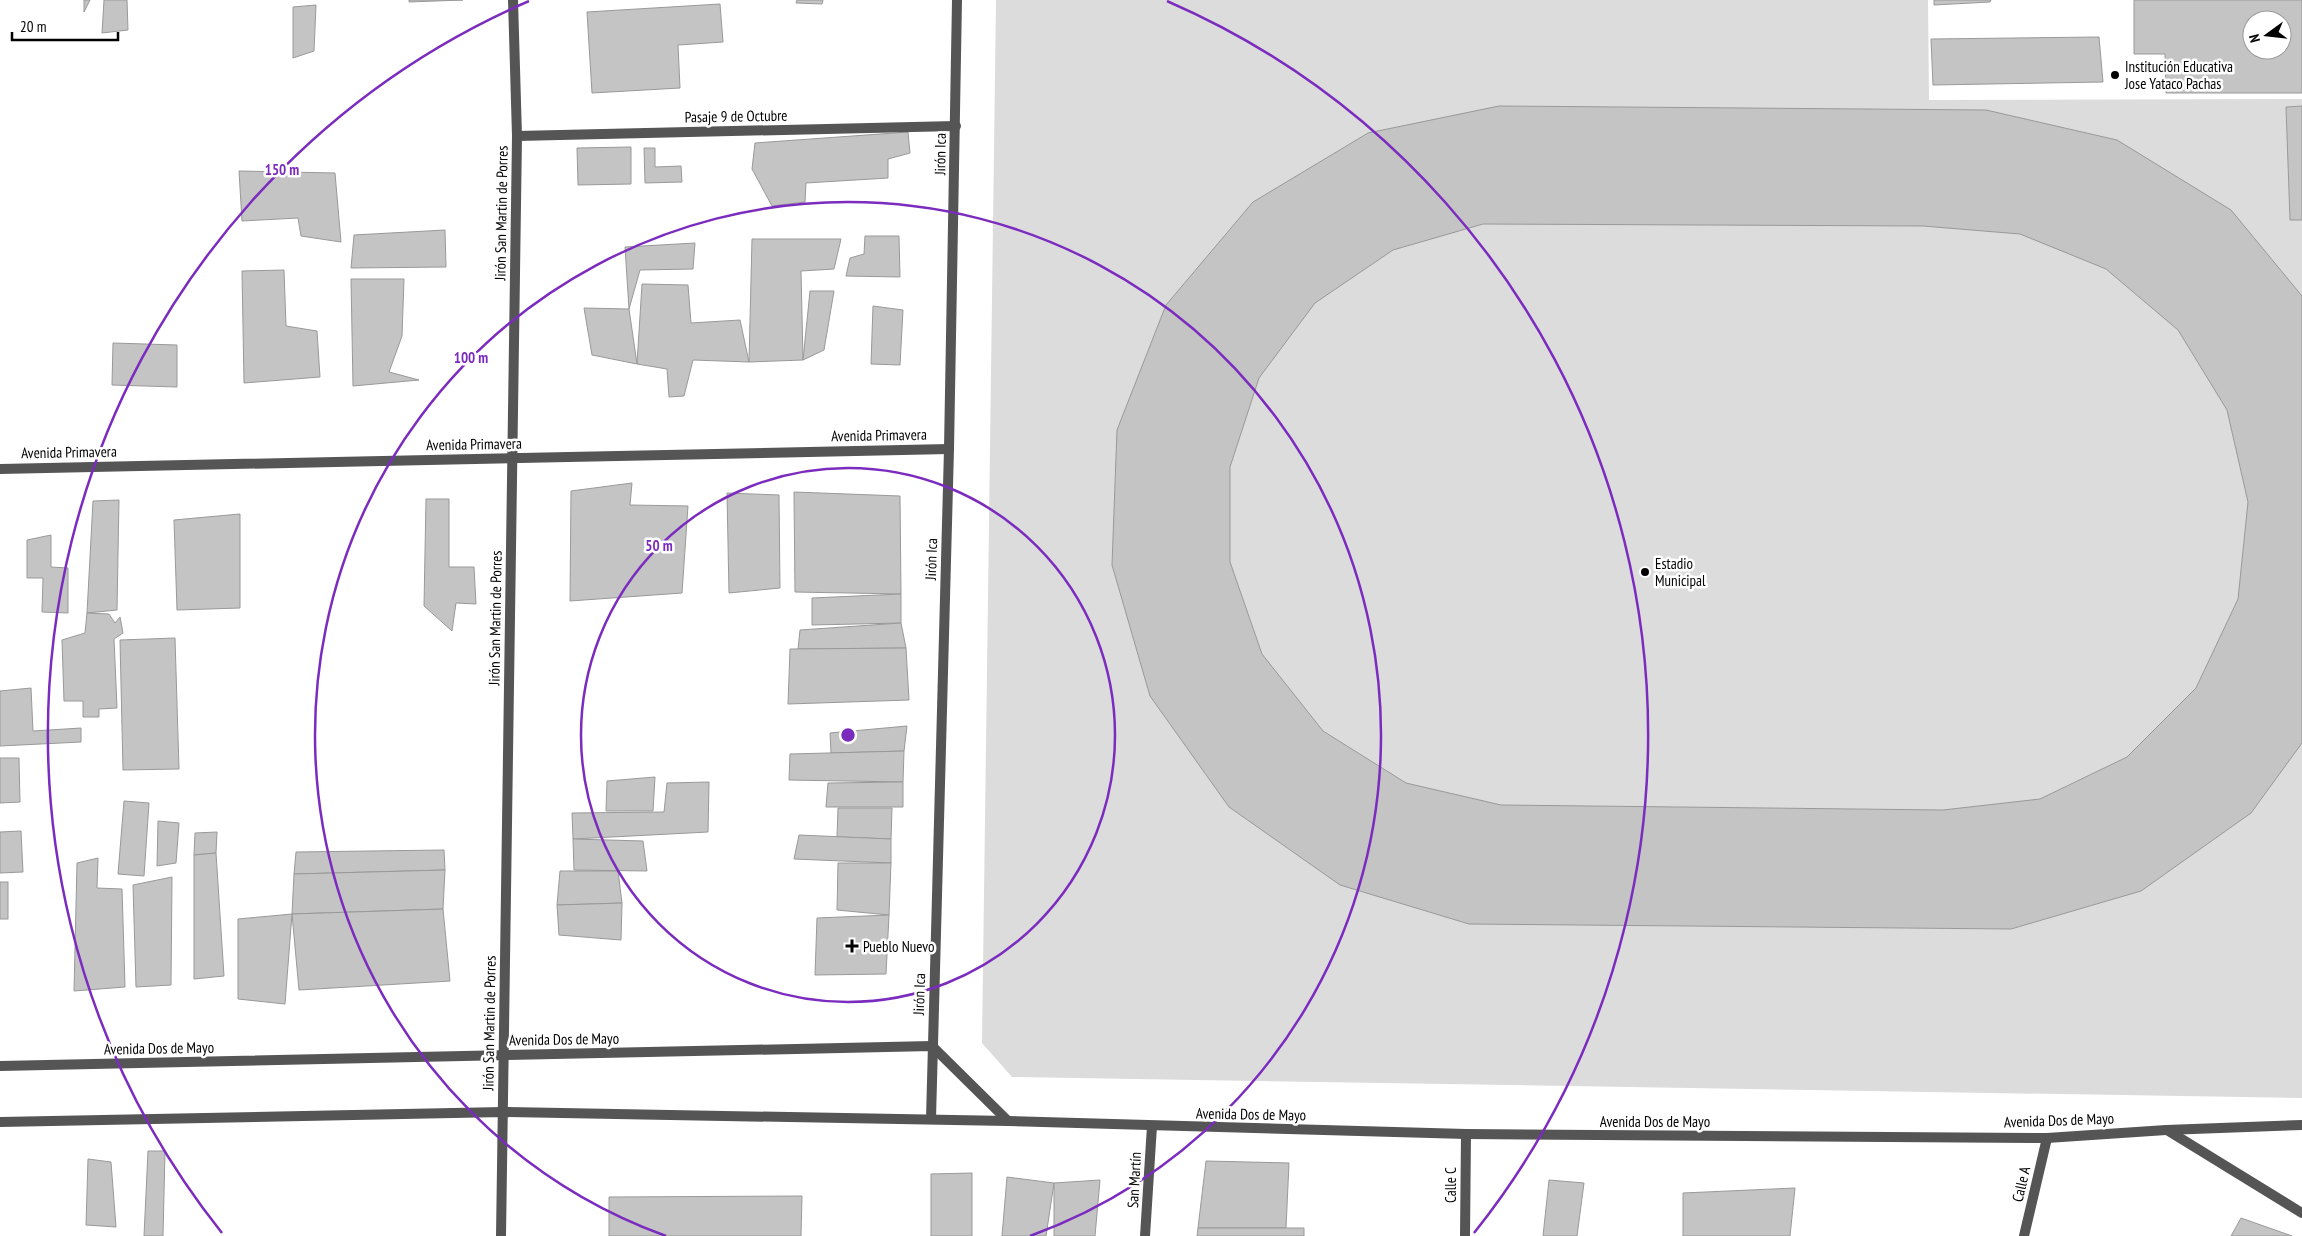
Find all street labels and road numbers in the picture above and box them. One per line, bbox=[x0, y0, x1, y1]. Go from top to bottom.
street label: Pasaje 9 de Octubre bbox=[684, 106, 788, 126]
street label: Jirón Ica bbox=[930, 133, 950, 176]
street label: Jirón San Martin de Porres bbox=[490, 145, 512, 282]
street label: Avenida Primavera bbox=[831, 425, 927, 445]
street label: Avenida Primavera bbox=[426, 434, 522, 454]
street label: Avenida Primavera bbox=[21, 442, 117, 462]
street label: Jirón Ica bbox=[921, 538, 941, 581]
street label: Jirón San Martin de Porres bbox=[484, 550, 506, 687]
street label: Jirón San Martin de Porres bbox=[478, 955, 500, 1092]
street label: Jirón Ica bbox=[909, 973, 929, 1016]
street label: Avenida Dos de Mayo bbox=[509, 1029, 619, 1049]
street label: Avenida Dos de Mayo bbox=[104, 1038, 214, 1058]
street label: Avenida Dos de Mayo bbox=[1196, 1104, 1306, 1124]
street label: Avenida Dos de Mayo bbox=[2004, 1109, 2114, 1131]
street label: Avenida Dos de Mayo bbox=[1600, 1112, 1710, 1131]
street label: San Martín bbox=[1123, 1151, 1145, 1209]
street label: Calle A bbox=[2008, 1164, 2034, 1204]
street label: Calle C bbox=[1441, 1167, 1460, 1203]

